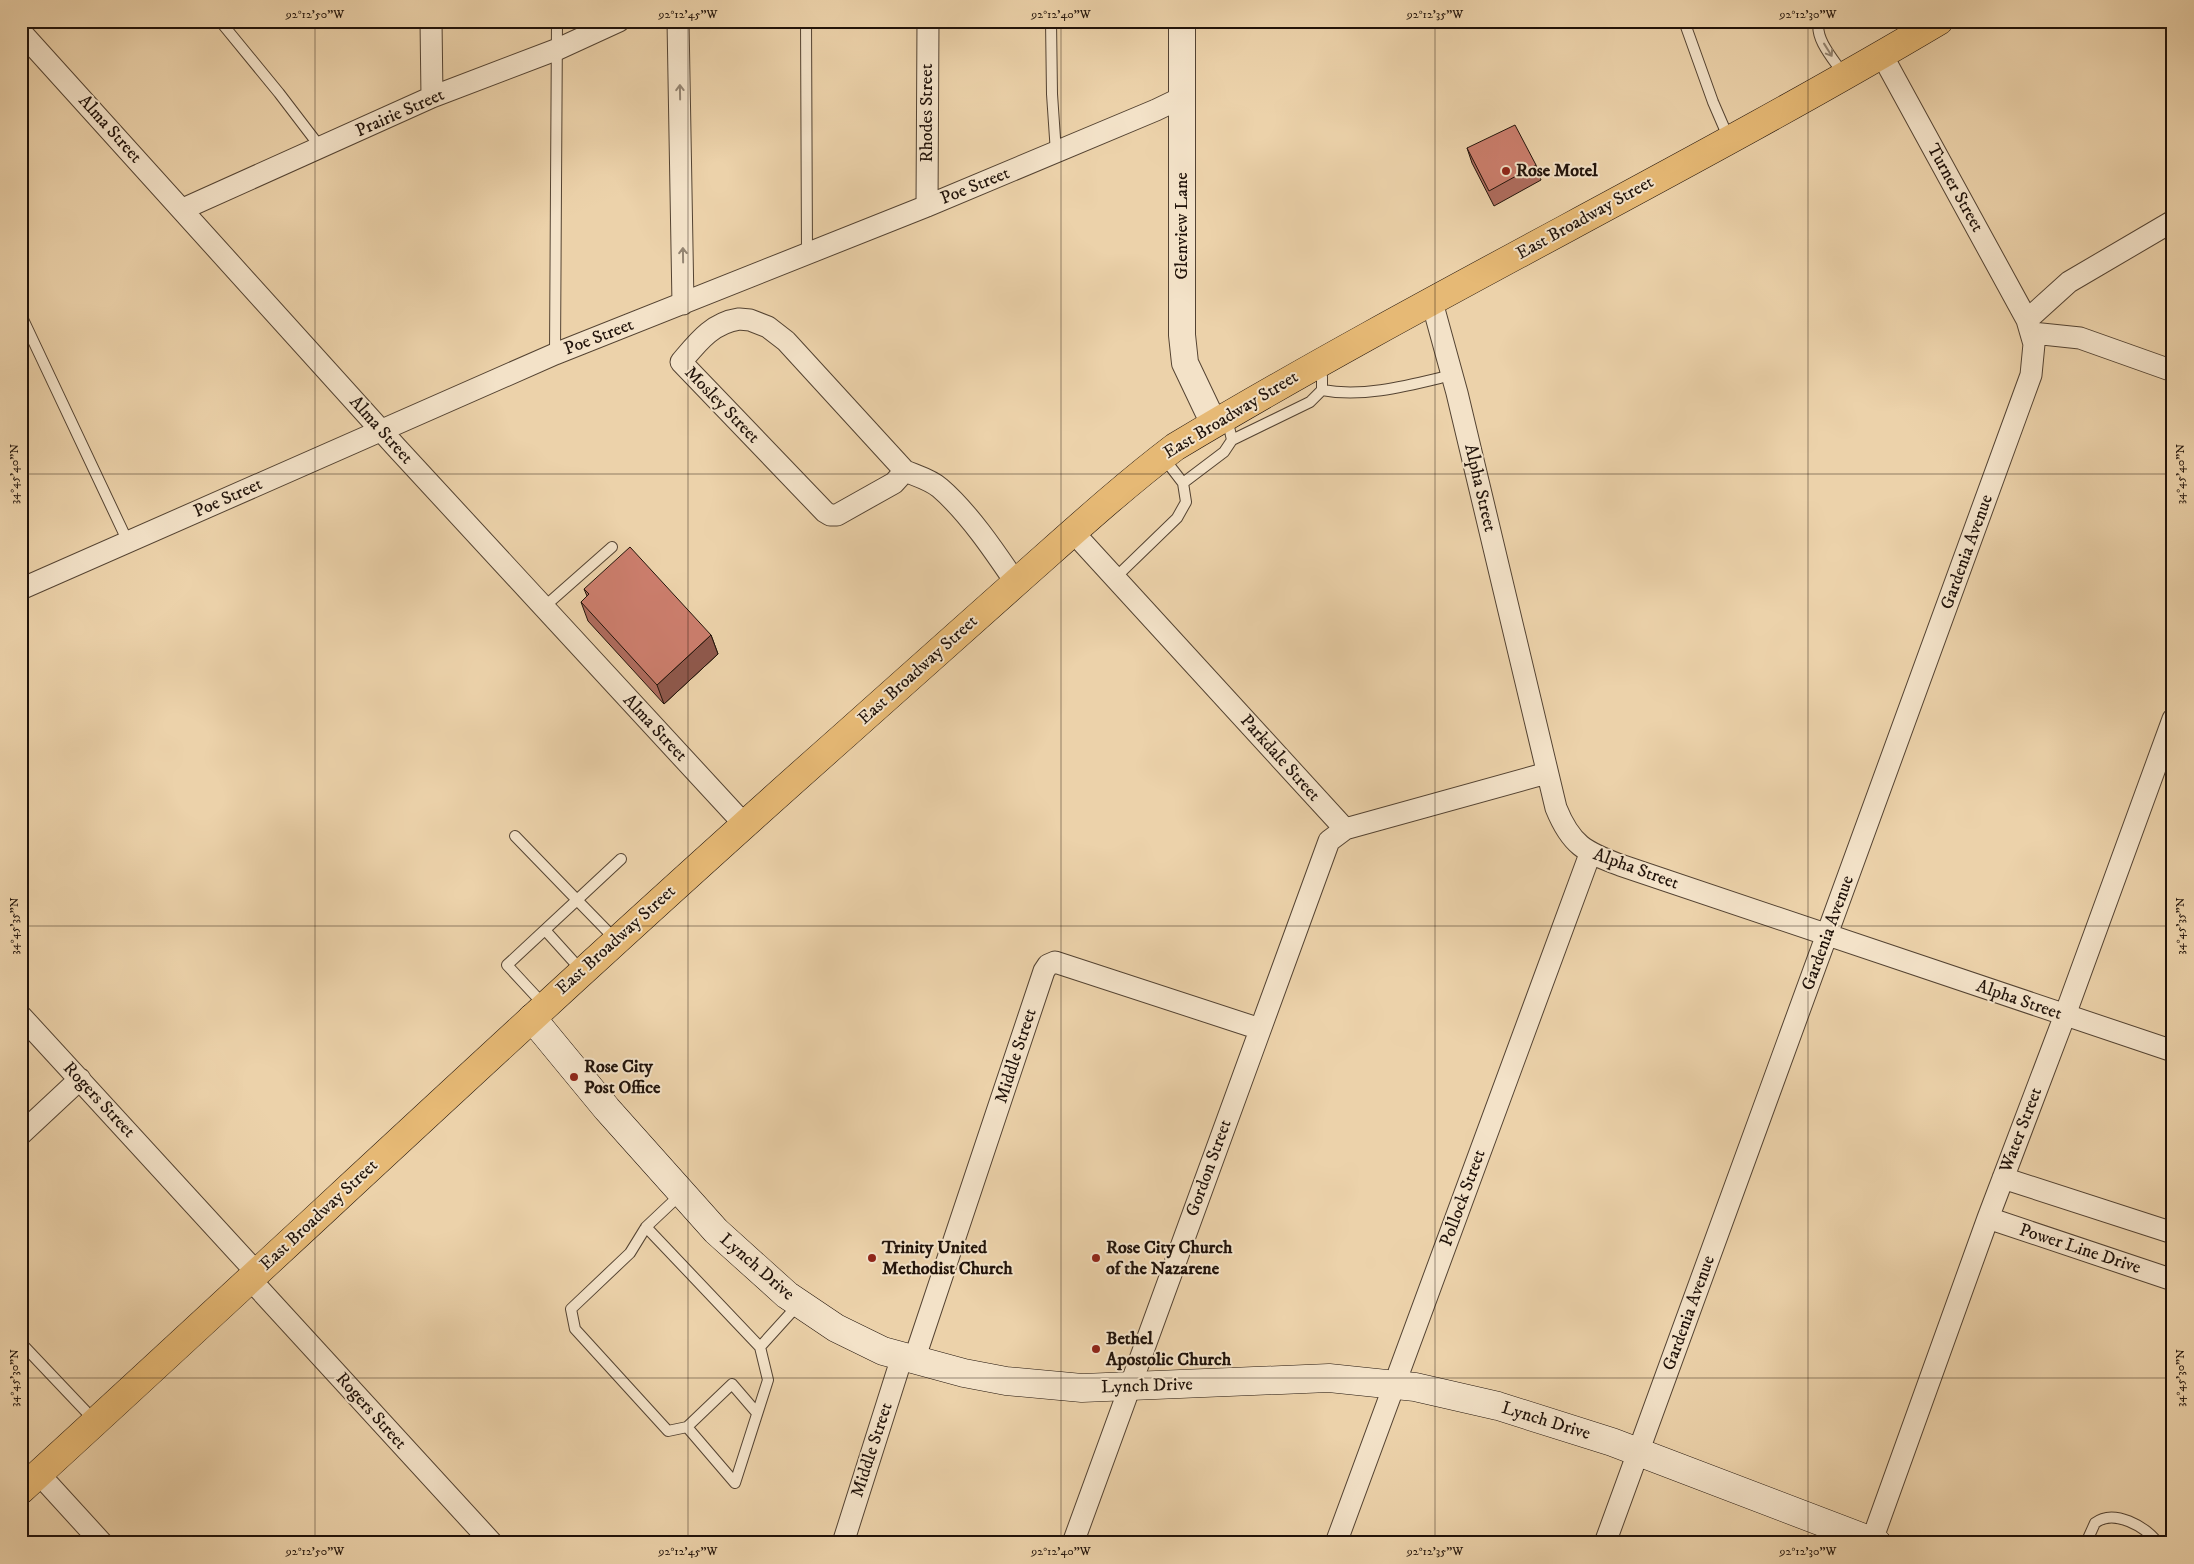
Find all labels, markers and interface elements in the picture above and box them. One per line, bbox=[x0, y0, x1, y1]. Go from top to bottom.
text: 92°12'50"W bbox=[285, 7, 345, 22]
text: 92°12'45"W bbox=[658, 7, 718, 22]
text: 92°12'40"W bbox=[1030, 7, 1092, 22]
text: 92°12'35"W bbox=[1406, 7, 1464, 22]
text: 92°12'30"W bbox=[1779, 7, 1838, 22]
one-way arrow bbox=[1823, 42, 1833, 56]
street label: Rhodes Street bbox=[916, 63, 938, 162]
street label: Prairie Street bbox=[352, 84, 448, 142]
one-way arrow bbox=[675, 85, 684, 101]
street label: Alma Street bbox=[74, 90, 147, 168]
street label: Turner Street bbox=[1922, 140, 1988, 236]
place label: Rose Motel bbox=[1516, 160, 1598, 182]
street label: Poe Street bbox=[937, 162, 1013, 210]
marker: Rose Motel bbox=[1500, 165, 1512, 177]
street label: East Broadway Street bbox=[1513, 171, 1658, 265]
street label: Glenview Lane bbox=[1171, 172, 1193, 280]
one-way arrow bbox=[678, 247, 687, 263]
street label: Poe Street bbox=[561, 314, 637, 360]
street label: Mosley Street bbox=[680, 362, 764, 448]
street label: East Broadway Street bbox=[1160, 366, 1303, 464]
street label: Alma Street bbox=[345, 391, 418, 469]
street label: Alpha Street bbox=[1459, 442, 1501, 534]
text: 34°45'40"N bbox=[7, 444, 22, 504]
text: 34°45'40"N bbox=[2173, 444, 2188, 504]
street label: Poe Street bbox=[190, 473, 266, 523]
street label: Gardenia Avenue bbox=[1936, 491, 1998, 613]
street label: East Broadway Street bbox=[854, 610, 983, 729]
street label: Alma Street bbox=[618, 690, 692, 767]
street label: Parkdale Street bbox=[1235, 710, 1325, 806]
street label: Alpha Street bbox=[1590, 843, 1682, 895]
street label: Gardenia Avenue bbox=[1797, 872, 1859, 994]
street label: East Broadway Street bbox=[552, 880, 681, 999]
text: 34°45'35"N bbox=[7, 897, 22, 955]
text: 34°45'35"N bbox=[2173, 897, 2188, 955]
street label: Alpha Street bbox=[1973, 975, 2065, 1025]
street label: Middle Street bbox=[990, 1006, 1042, 1106]
place label: Rose City Post Office bbox=[584, 1056, 661, 1099]
street label: Rogers Street bbox=[58, 1057, 140, 1143]
marker: Rose City Post Office bbox=[568, 1071, 580, 1083]
street label: Water Street bbox=[1994, 1084, 2047, 1177]
street label: Gordon Street bbox=[1181, 1116, 1237, 1219]
street label: Pollock Street bbox=[1435, 1146, 1491, 1249]
street label: East Broadway Street bbox=[255, 1155, 383, 1275]
street label: Power Line Drive bbox=[2016, 1219, 2144, 1279]
street label: Lynch Drive bbox=[715, 1229, 799, 1305]
place label: Trinity United Methodist Church bbox=[881, 1237, 1013, 1280]
place label: Rose City Church of the Nazarene bbox=[1106, 1237, 1233, 1280]
marker: Trinity United Methodist Church bbox=[866, 1252, 878, 1264]
marker: Rose City Church of the Nazarene bbox=[1090, 1252, 1102, 1264]
street label: Gardenia Avenue bbox=[1658, 1252, 1720, 1374]
place label: Bethel Apostolic Church bbox=[1105, 1328, 1232, 1371]
marker: Bethel Apostolic Church bbox=[1090, 1343, 1102, 1355]
text: 34°45'30"N bbox=[7, 1349, 22, 1407]
text: 34°45'30"N bbox=[2173, 1349, 2188, 1407]
street label: Rogers Street bbox=[331, 1368, 411, 1454]
street label: Lynch Drive bbox=[1101, 1373, 1193, 1399]
street label: Lynch Drive bbox=[1499, 1397, 1593, 1445]
street label: Middle Street bbox=[846, 1400, 898, 1500]
text: 92°12'50"W bbox=[285, 1544, 345, 1559]
text: 92°12'45"W bbox=[658, 1544, 718, 1559]
text: 92°12'40"W bbox=[1030, 1544, 1092, 1559]
text: 92°12'35"W bbox=[1406, 1544, 1464, 1559]
text: 92°12'30"W bbox=[1779, 1544, 1838, 1559]

